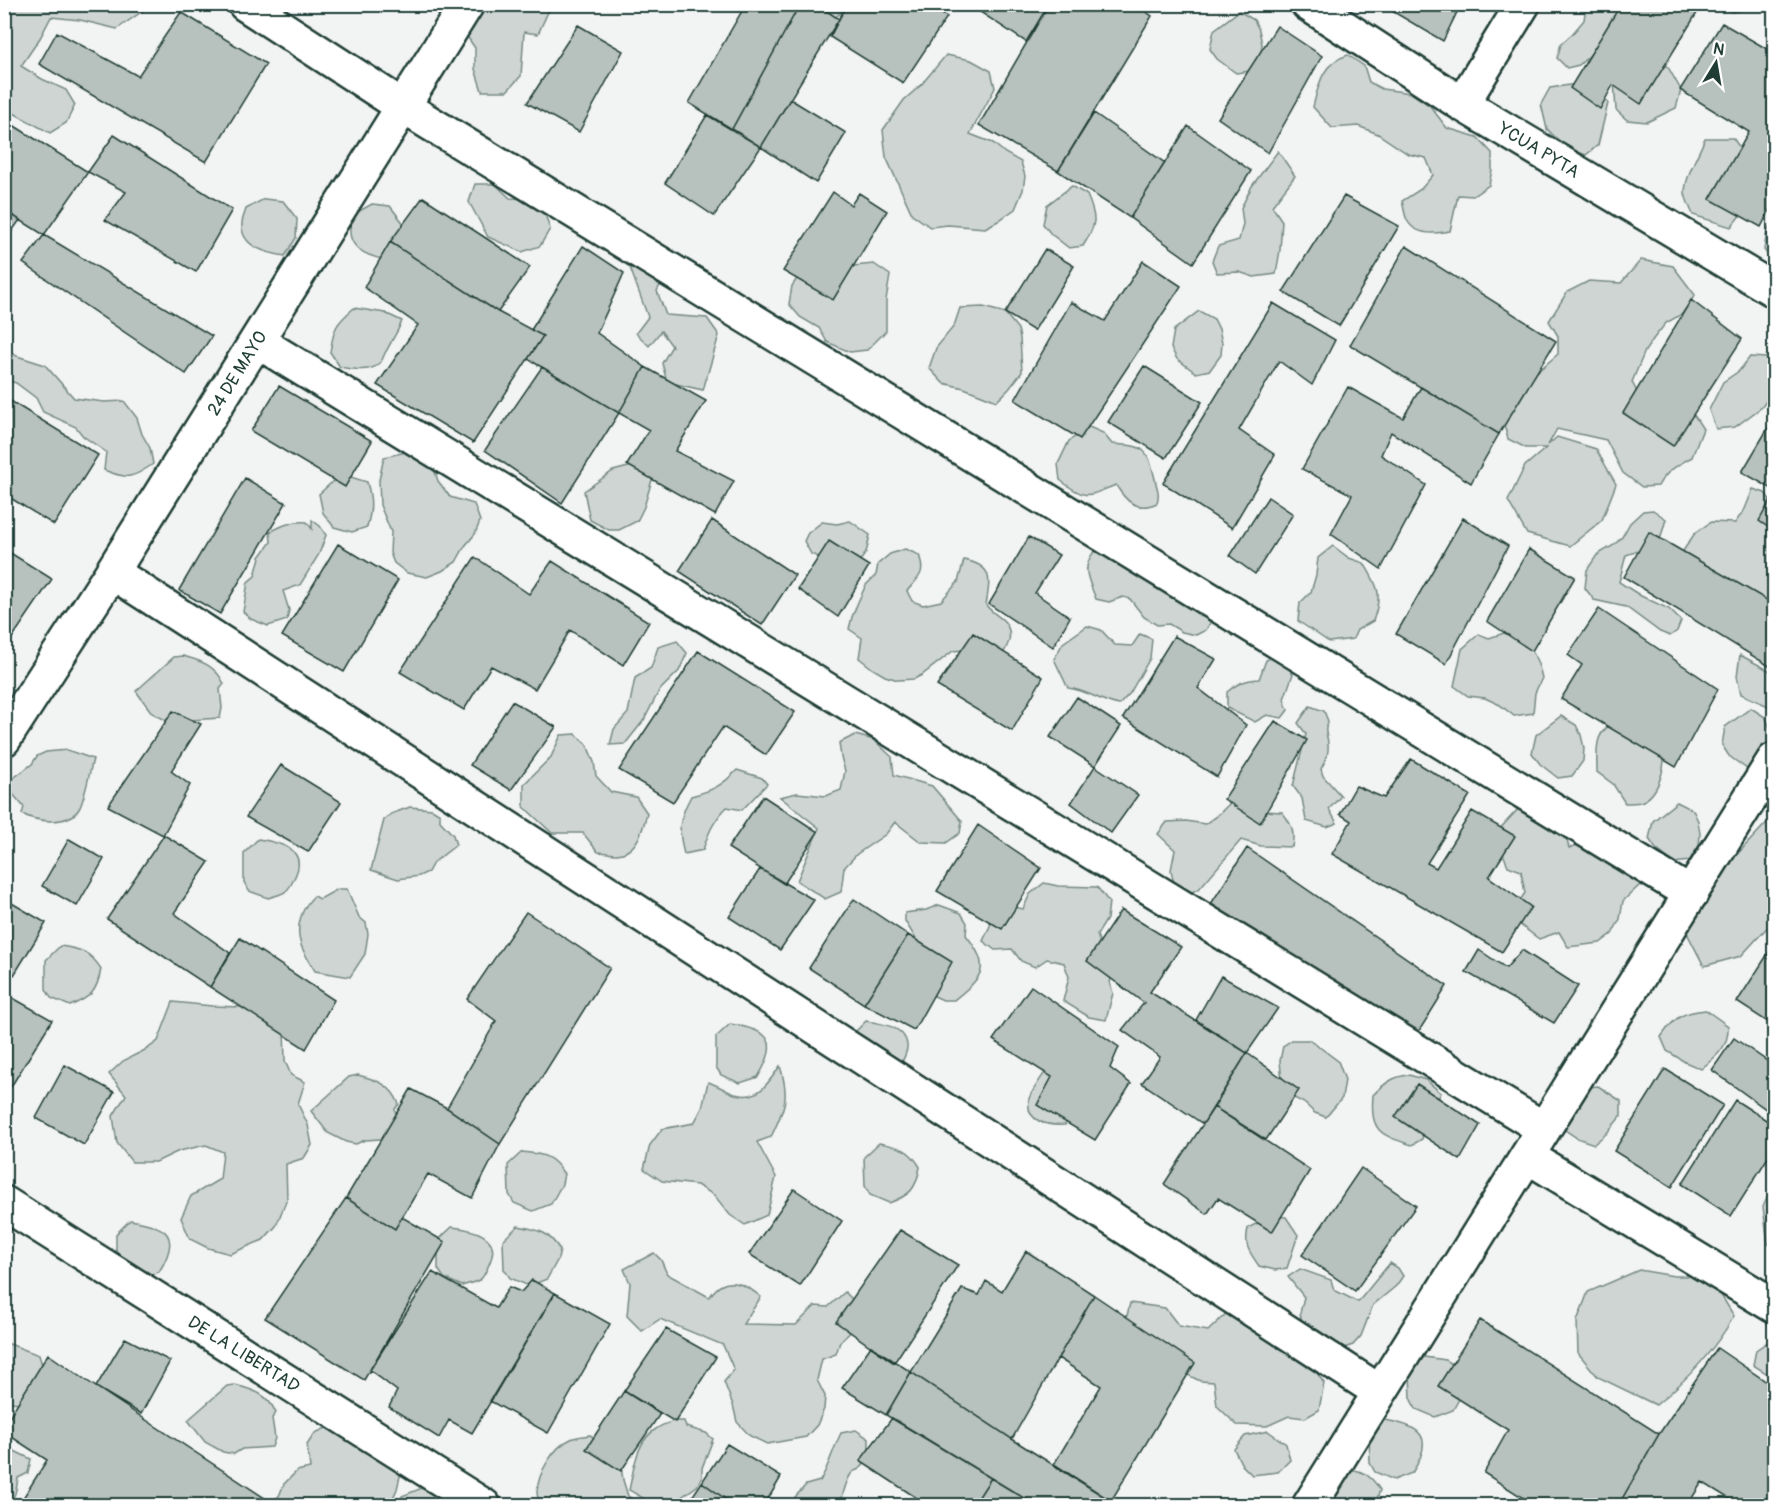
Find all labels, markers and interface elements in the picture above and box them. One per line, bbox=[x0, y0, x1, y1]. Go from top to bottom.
north arrow bbox=[1686, 33, 1746, 93]
text: N bbox=[1711, 38, 1726, 60]
street label: YCUA PYTA bbox=[1493, 117, 1584, 184]
street label: 24 DE MAYO bbox=[202, 327, 272, 420]
street label: DE LA LIBERTAD bbox=[183, 1311, 304, 1398]

